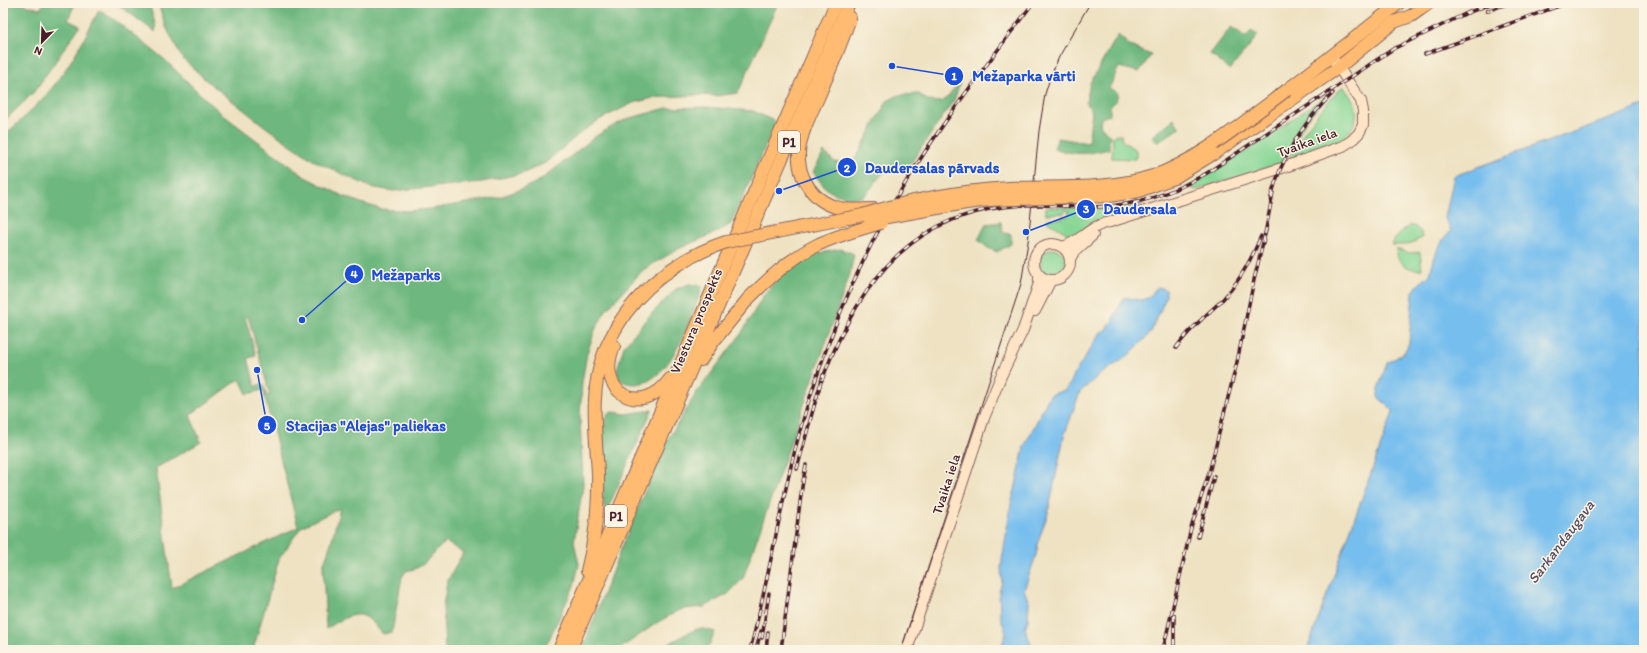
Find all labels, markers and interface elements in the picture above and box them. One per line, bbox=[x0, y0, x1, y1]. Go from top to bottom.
north arrow bbox=[22, 22, 62, 62]
text: N bbox=[32, 43, 44, 58]
callout: Mežaparka vārti bbox=[944, 62, 1084, 89]
text: Mežaparka vārti bbox=[972, 67, 1076, 86]
text: 1 bbox=[951, 69, 957, 83]
street label: Tvaika iela bbox=[1275, 123, 1340, 161]
road number: P1 bbox=[778, 131, 800, 153]
callout: Daudersalas pārvads bbox=[837, 154, 1007, 181]
text: Daudersalas pārvads bbox=[865, 159, 1000, 178]
text: 2 bbox=[844, 161, 851, 175]
callout: Daudersala bbox=[1076, 195, 1185, 222]
text: Daudersala bbox=[1103, 200, 1177, 218]
text: 3 bbox=[1083, 202, 1090, 216]
callout: Mežaparks bbox=[344, 261, 449, 288]
text: Mežaparks bbox=[371, 266, 441, 285]
street label: Viestura prospekts bbox=[667, 266, 726, 376]
text: 4 bbox=[350, 267, 358, 281]
callout: Stacijas "Alejas" paliekas bbox=[257, 412, 454, 439]
text: Stacijas "Alejas" paliekas bbox=[286, 417, 446, 436]
text: 5 bbox=[264, 419, 271, 433]
street label: Tvaika iela bbox=[929, 451, 964, 517]
water label: Sarkandaugava bbox=[1524, 497, 1598, 587]
road number: P1 bbox=[605, 505, 627, 527]

